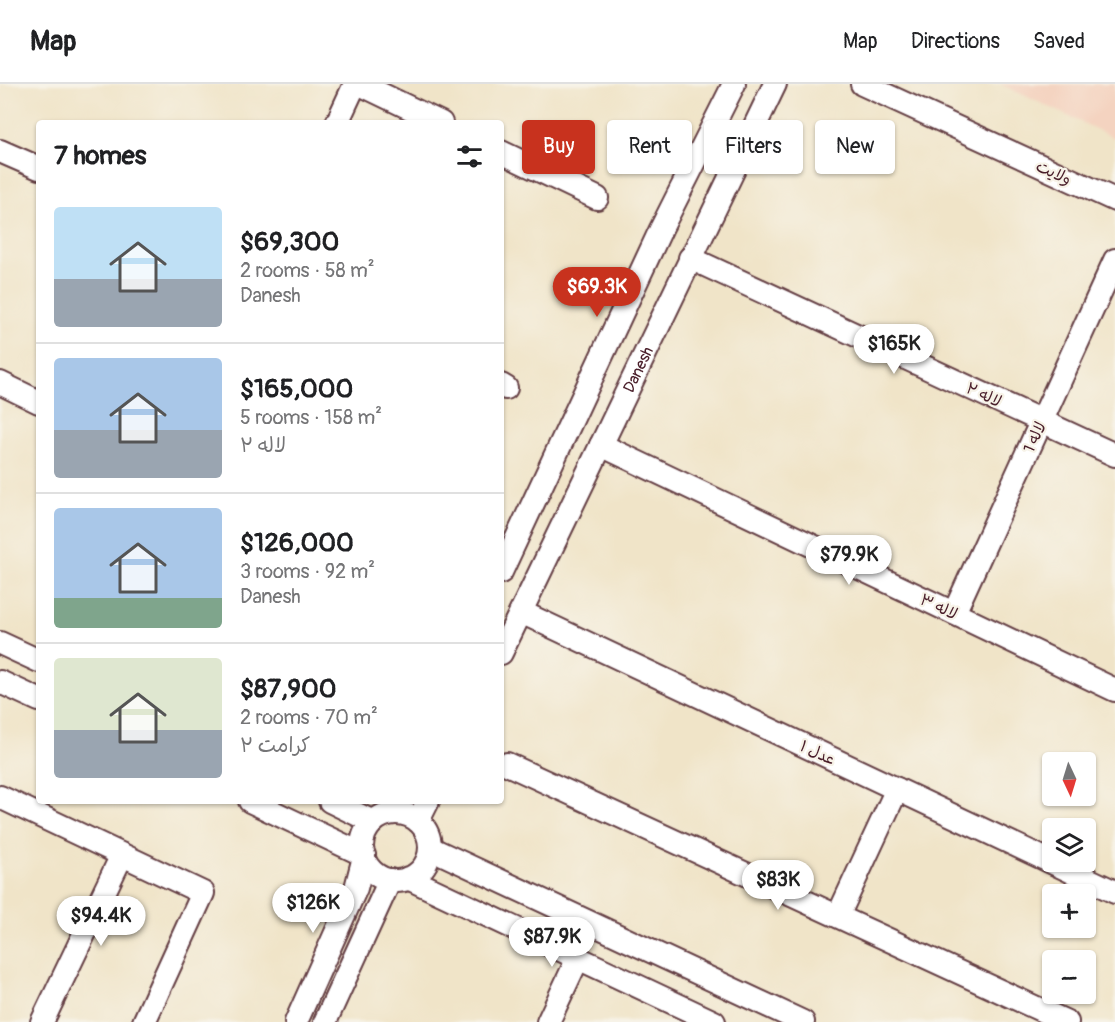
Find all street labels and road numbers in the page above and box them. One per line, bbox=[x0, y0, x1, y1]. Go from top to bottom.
street label: ولایت bbox=[1033, 156, 1074, 190]
street label: Danesh bbox=[619, 343, 658, 396]
street label: لاله ۲ bbox=[963, 378, 1004, 412]
street label: لاله 1 bbox=[1019, 419, 1051, 456]
street label: لاله ۳ bbox=[917, 590, 960, 624]
street label: عدل ۱ bbox=[797, 736, 838, 770]

